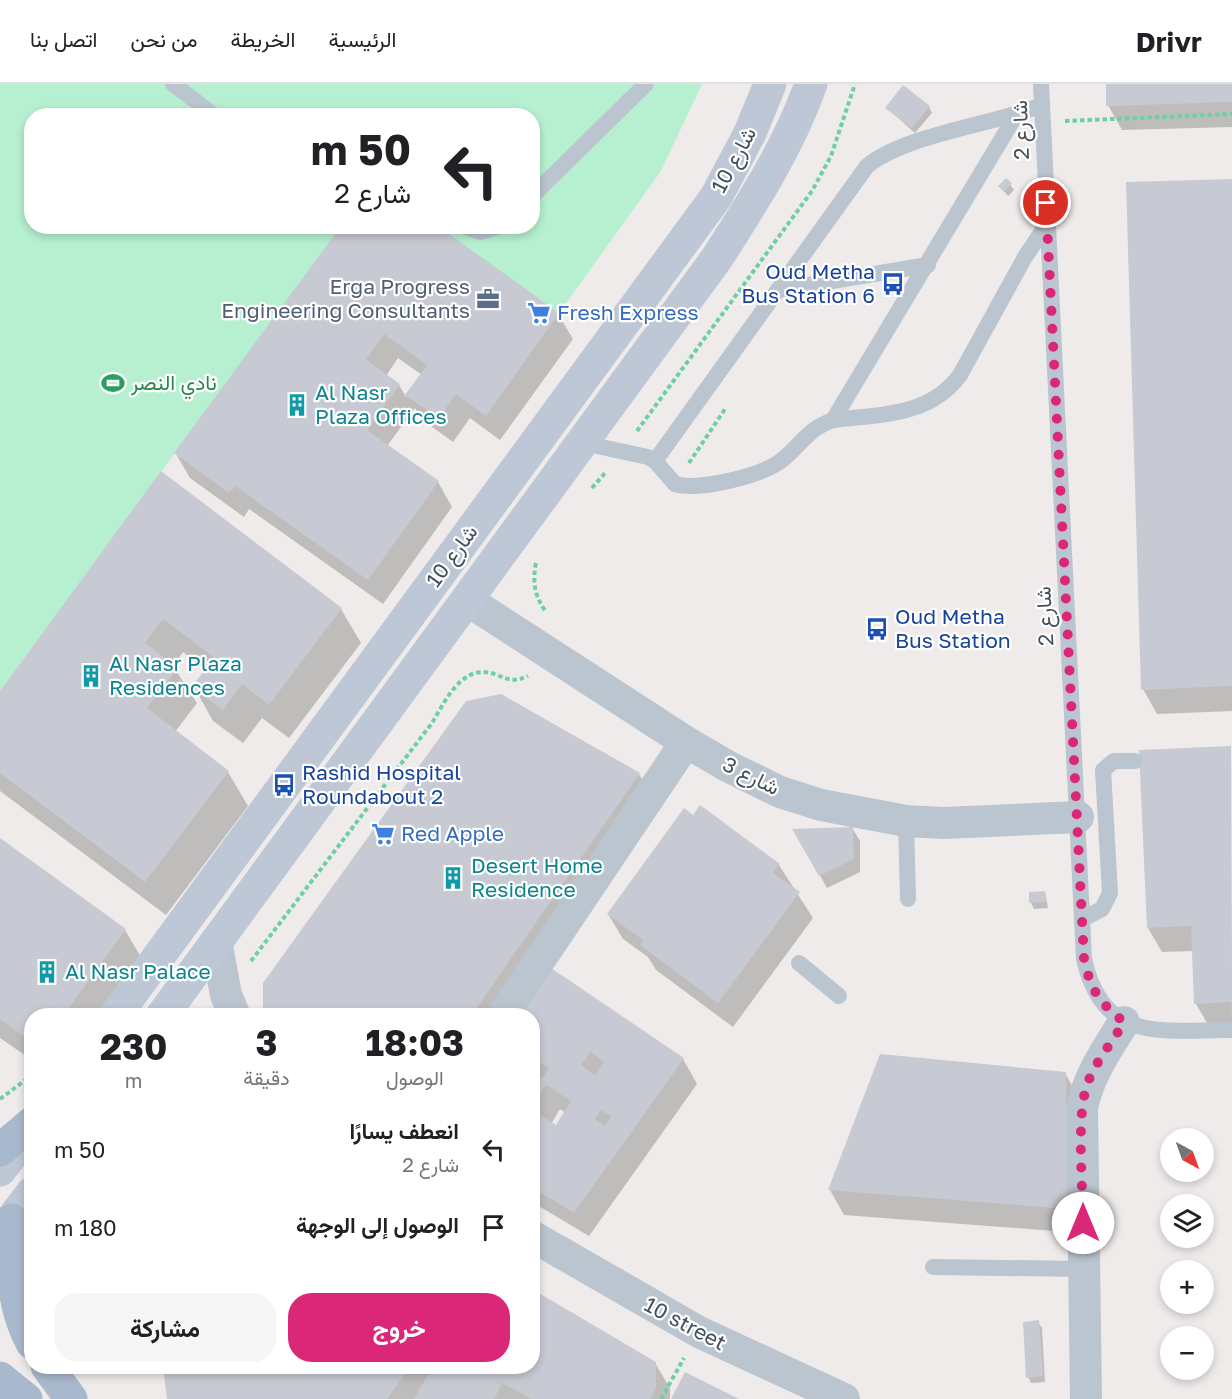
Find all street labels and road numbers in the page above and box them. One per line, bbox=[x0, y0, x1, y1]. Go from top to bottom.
street label: شارع 2 bbox=[1006, 100, 1036, 160]
street label: شارع 10 bbox=[705, 122, 763, 198]
street label: شارع 10 bbox=[420, 519, 484, 593]
street label: شارع 2 bbox=[1029, 585, 1061, 647]
street label: شارع 3 bbox=[718, 750, 784, 802]
street label: 10 street bbox=[640, 1291, 731, 1355]

